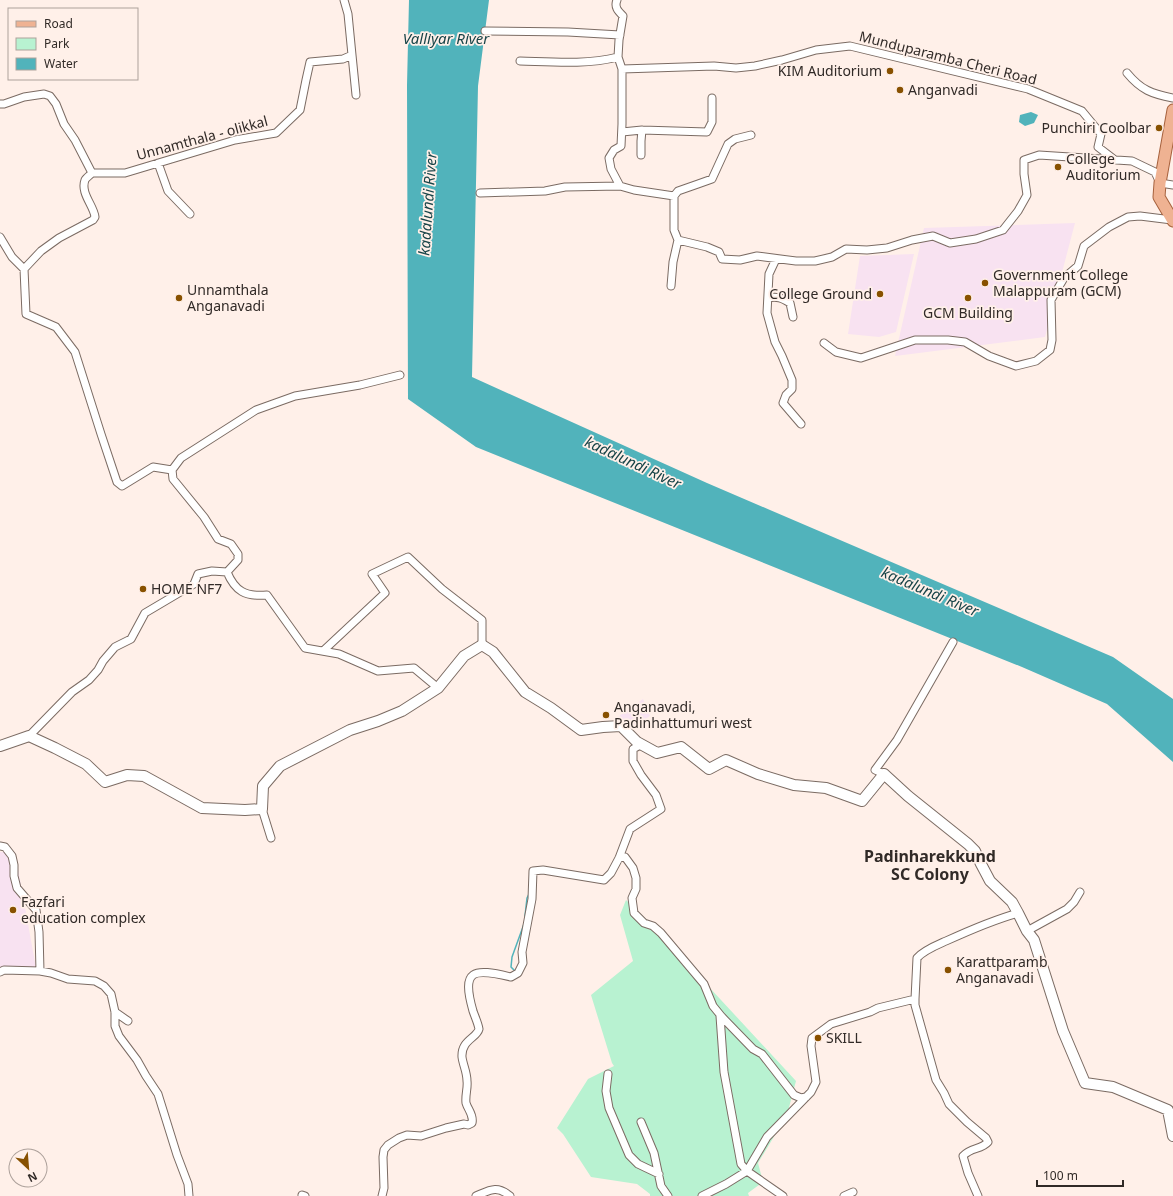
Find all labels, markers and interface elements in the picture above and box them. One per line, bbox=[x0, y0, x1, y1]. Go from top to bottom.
legend bbox=[8, 8, 138, 80]
text: Road bbox=[44, 15, 73, 32]
street label: Munduparamba Cheri Road bbox=[857, 26, 1039, 89]
water label: Valliyar River bbox=[403, 28, 490, 48]
text: Park bbox=[44, 35, 70, 52]
text: Water bbox=[44, 55, 78, 72]
place label: KIM Auditorium bbox=[778, 61, 882, 80]
marker: KIM Auditorium bbox=[885, 66, 895, 76]
place label: Anganvadi bbox=[908, 80, 978, 99]
marker: Anganvadi bbox=[895, 85, 905, 95]
street label: Unnamthala - olikkal bbox=[134, 111, 270, 164]
place label: Punchiri Coolbar bbox=[1042, 118, 1151, 137]
marker: Punchiri Coolbar bbox=[1154, 123, 1164, 133]
place label: College Auditorium bbox=[1066, 149, 1140, 184]
water label: kadalundi River bbox=[413, 150, 441, 256]
marker: College Auditorium bbox=[1053, 162, 1063, 172]
place label: Government College Malappuram (GCM) bbox=[993, 265, 1128, 300]
marker: Government College Malappuram (GCM) bbox=[980, 278, 990, 288]
place label: Unnamthala Anganavadi bbox=[187, 280, 269, 315]
place label: College Ground bbox=[769, 284, 872, 303]
marker: College Ground bbox=[875, 289, 885, 299]
marker: Unnamthala Anganavadi bbox=[174, 293, 184, 303]
marker: GCM Building bbox=[963, 293, 973, 303]
place label: GCM Building bbox=[923, 303, 1013, 322]
water label: kadalundi River bbox=[582, 431, 686, 494]
water label: kadalundi River bbox=[879, 562, 983, 621]
place label: HOME NF7 bbox=[151, 579, 222, 598]
marker: HOME NF7 bbox=[138, 584, 148, 594]
place label: Anganavadi, Padinhattumuri west bbox=[614, 697, 752, 732]
marker: Anganavadi, Padinhattumuri west bbox=[601, 710, 611, 720]
district label: Padinharekkund SC Colony bbox=[864, 845, 996, 885]
place label: Fazfari education complex bbox=[21, 892, 146, 927]
marker: Fazfari education complex bbox=[8, 905, 18, 915]
place label: Karattparamb Anganavadi bbox=[956, 952, 1048, 987]
marker: Karattparamb Anganavadi bbox=[943, 965, 953, 975]
place label: SKILL bbox=[826, 1028, 862, 1047]
marker: SKILL bbox=[813, 1033, 823, 1043]
north arrow bbox=[8, 1148, 48, 1188]
scale bar bbox=[1037, 1162, 1123, 1188]
text: 100 m bbox=[1043, 1167, 1078, 1184]
text: N bbox=[25, 1169, 40, 1186]

